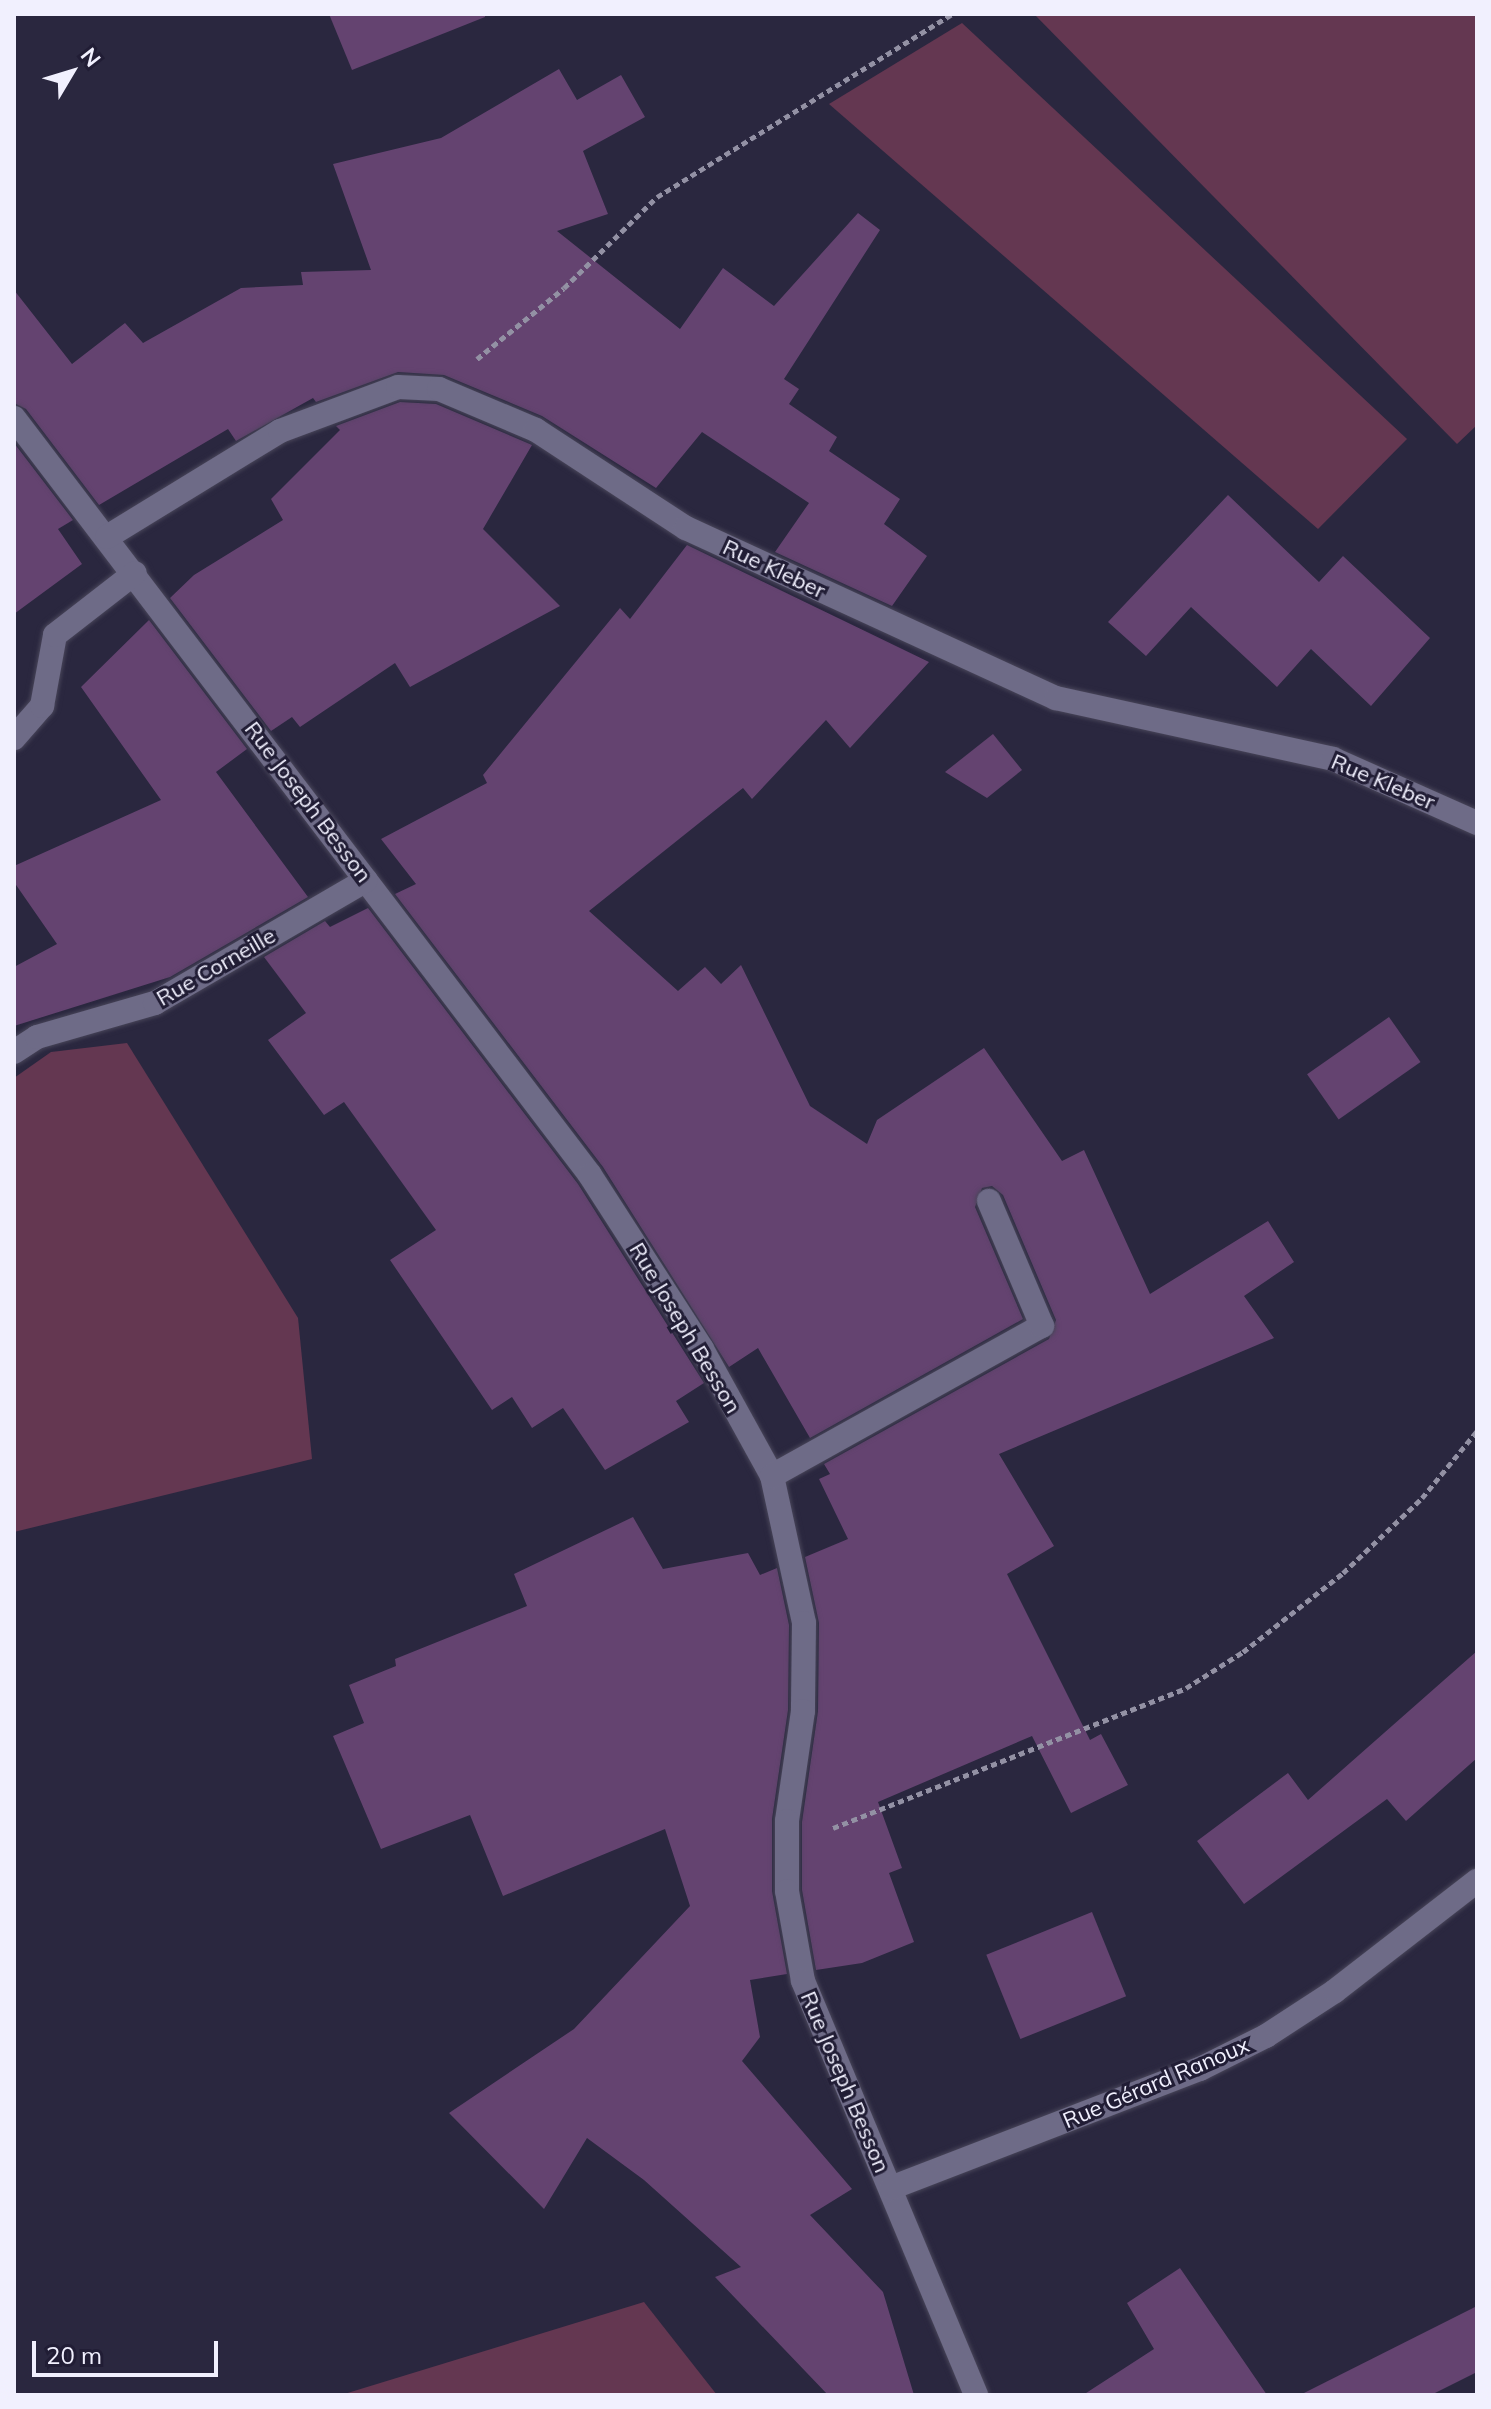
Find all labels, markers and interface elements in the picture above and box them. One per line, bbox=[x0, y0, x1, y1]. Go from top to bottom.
north arrow bbox=[32, 32, 112, 112]
text: N bbox=[75, 42, 107, 72]
street label: Rue Kleber bbox=[719, 534, 829, 604]
street label: Rue Joseph Besson bbox=[239, 716, 377, 888]
street label: Rue Kleber bbox=[1327, 748, 1439, 816]
street label: Rue Corneille bbox=[152, 922, 280, 1012]
street label: Rue Joseph Besson bbox=[624, 1238, 746, 1418]
street label: Rue Joseph Besson bbox=[795, 1987, 895, 2177]
street label: Rue Gérard Ranoux bbox=[1059, 2032, 1253, 2134]
scale bar bbox=[36, 2325, 222, 2375]
text: 20 m bbox=[46, 2340, 102, 2370]

